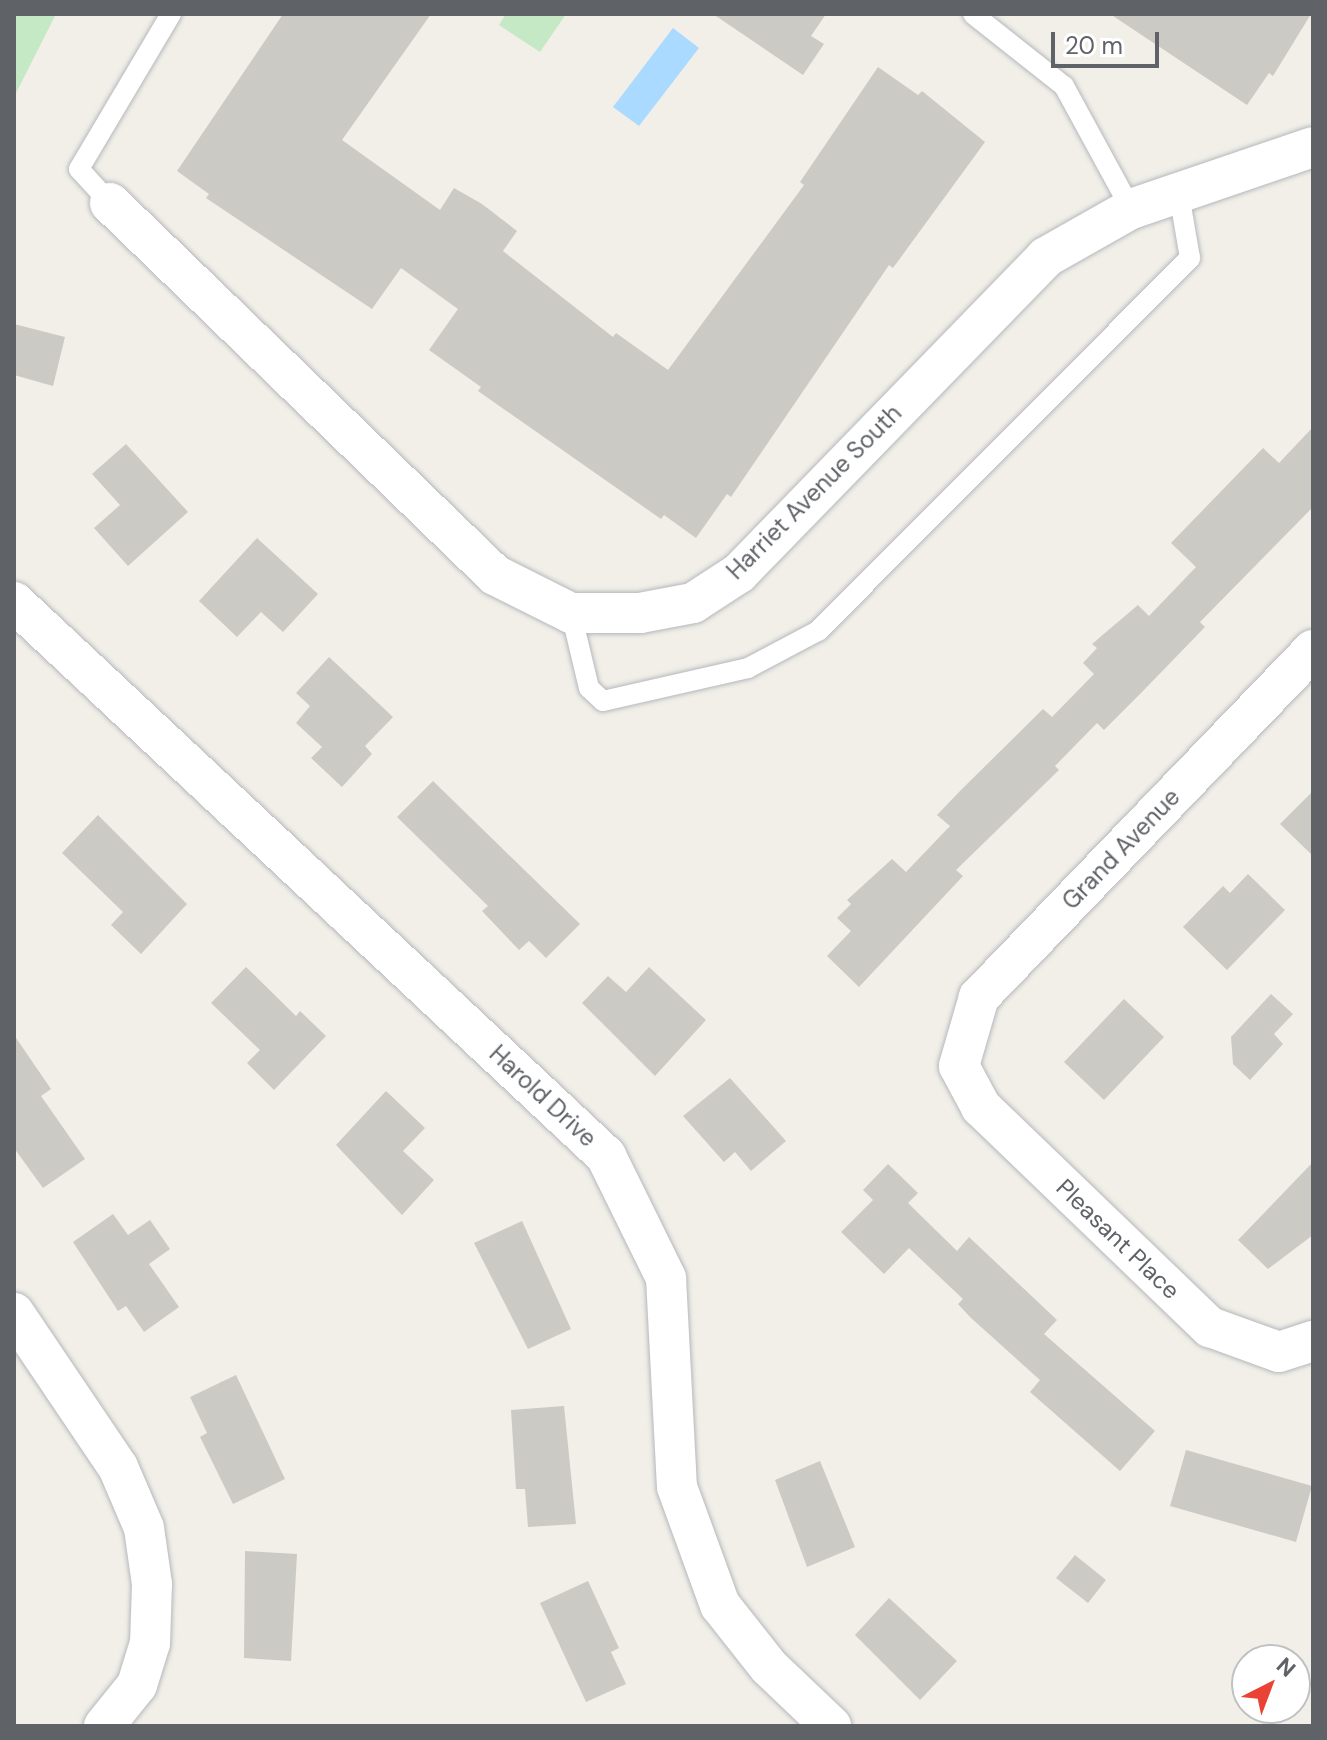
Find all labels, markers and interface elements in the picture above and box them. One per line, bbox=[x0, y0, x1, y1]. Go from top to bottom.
scale bar bbox=[1055, 16, 1163, 66]
text: 20 m bbox=[1065, 30, 1123, 61]
street label: Harriet Avenue South bbox=[721, 399, 907, 585]
street label: Grand Avenue bbox=[1056, 783, 1186, 915]
street label: Harold Drive bbox=[484, 1039, 602, 1153]
street label: Pleasant Place bbox=[1050, 1173, 1186, 1305]
north arrow bbox=[1231, 1644, 1311, 1724]
text: N bbox=[1270, 1651, 1302, 1683]

